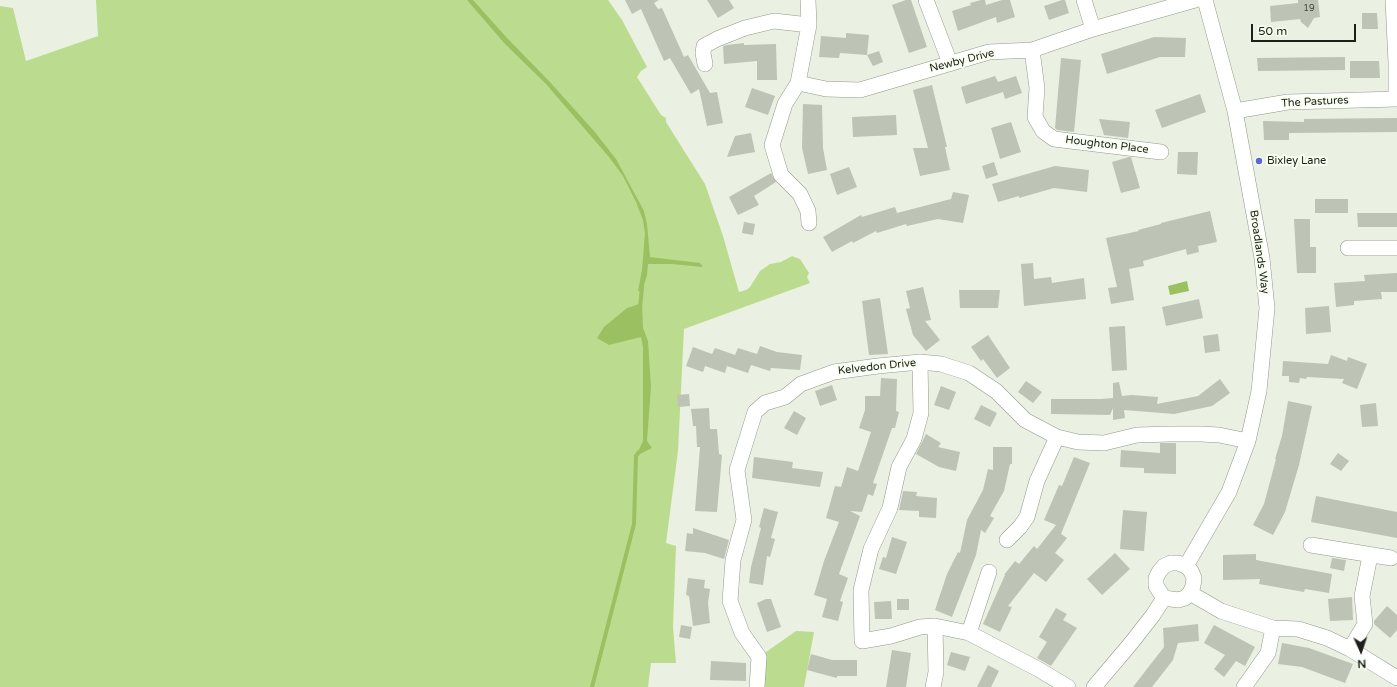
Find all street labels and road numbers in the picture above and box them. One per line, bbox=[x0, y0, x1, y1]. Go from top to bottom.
street label: Newby Drive bbox=[928, 47, 996, 75]
street label: The Pastures bbox=[1281, 94, 1349, 110]
street label: Houghton Place bbox=[1065, 133, 1149, 157]
street label: Broadlands Way bbox=[1247, 209, 1271, 295]
street label: Kelvedon Drive bbox=[837, 356, 917, 378]

